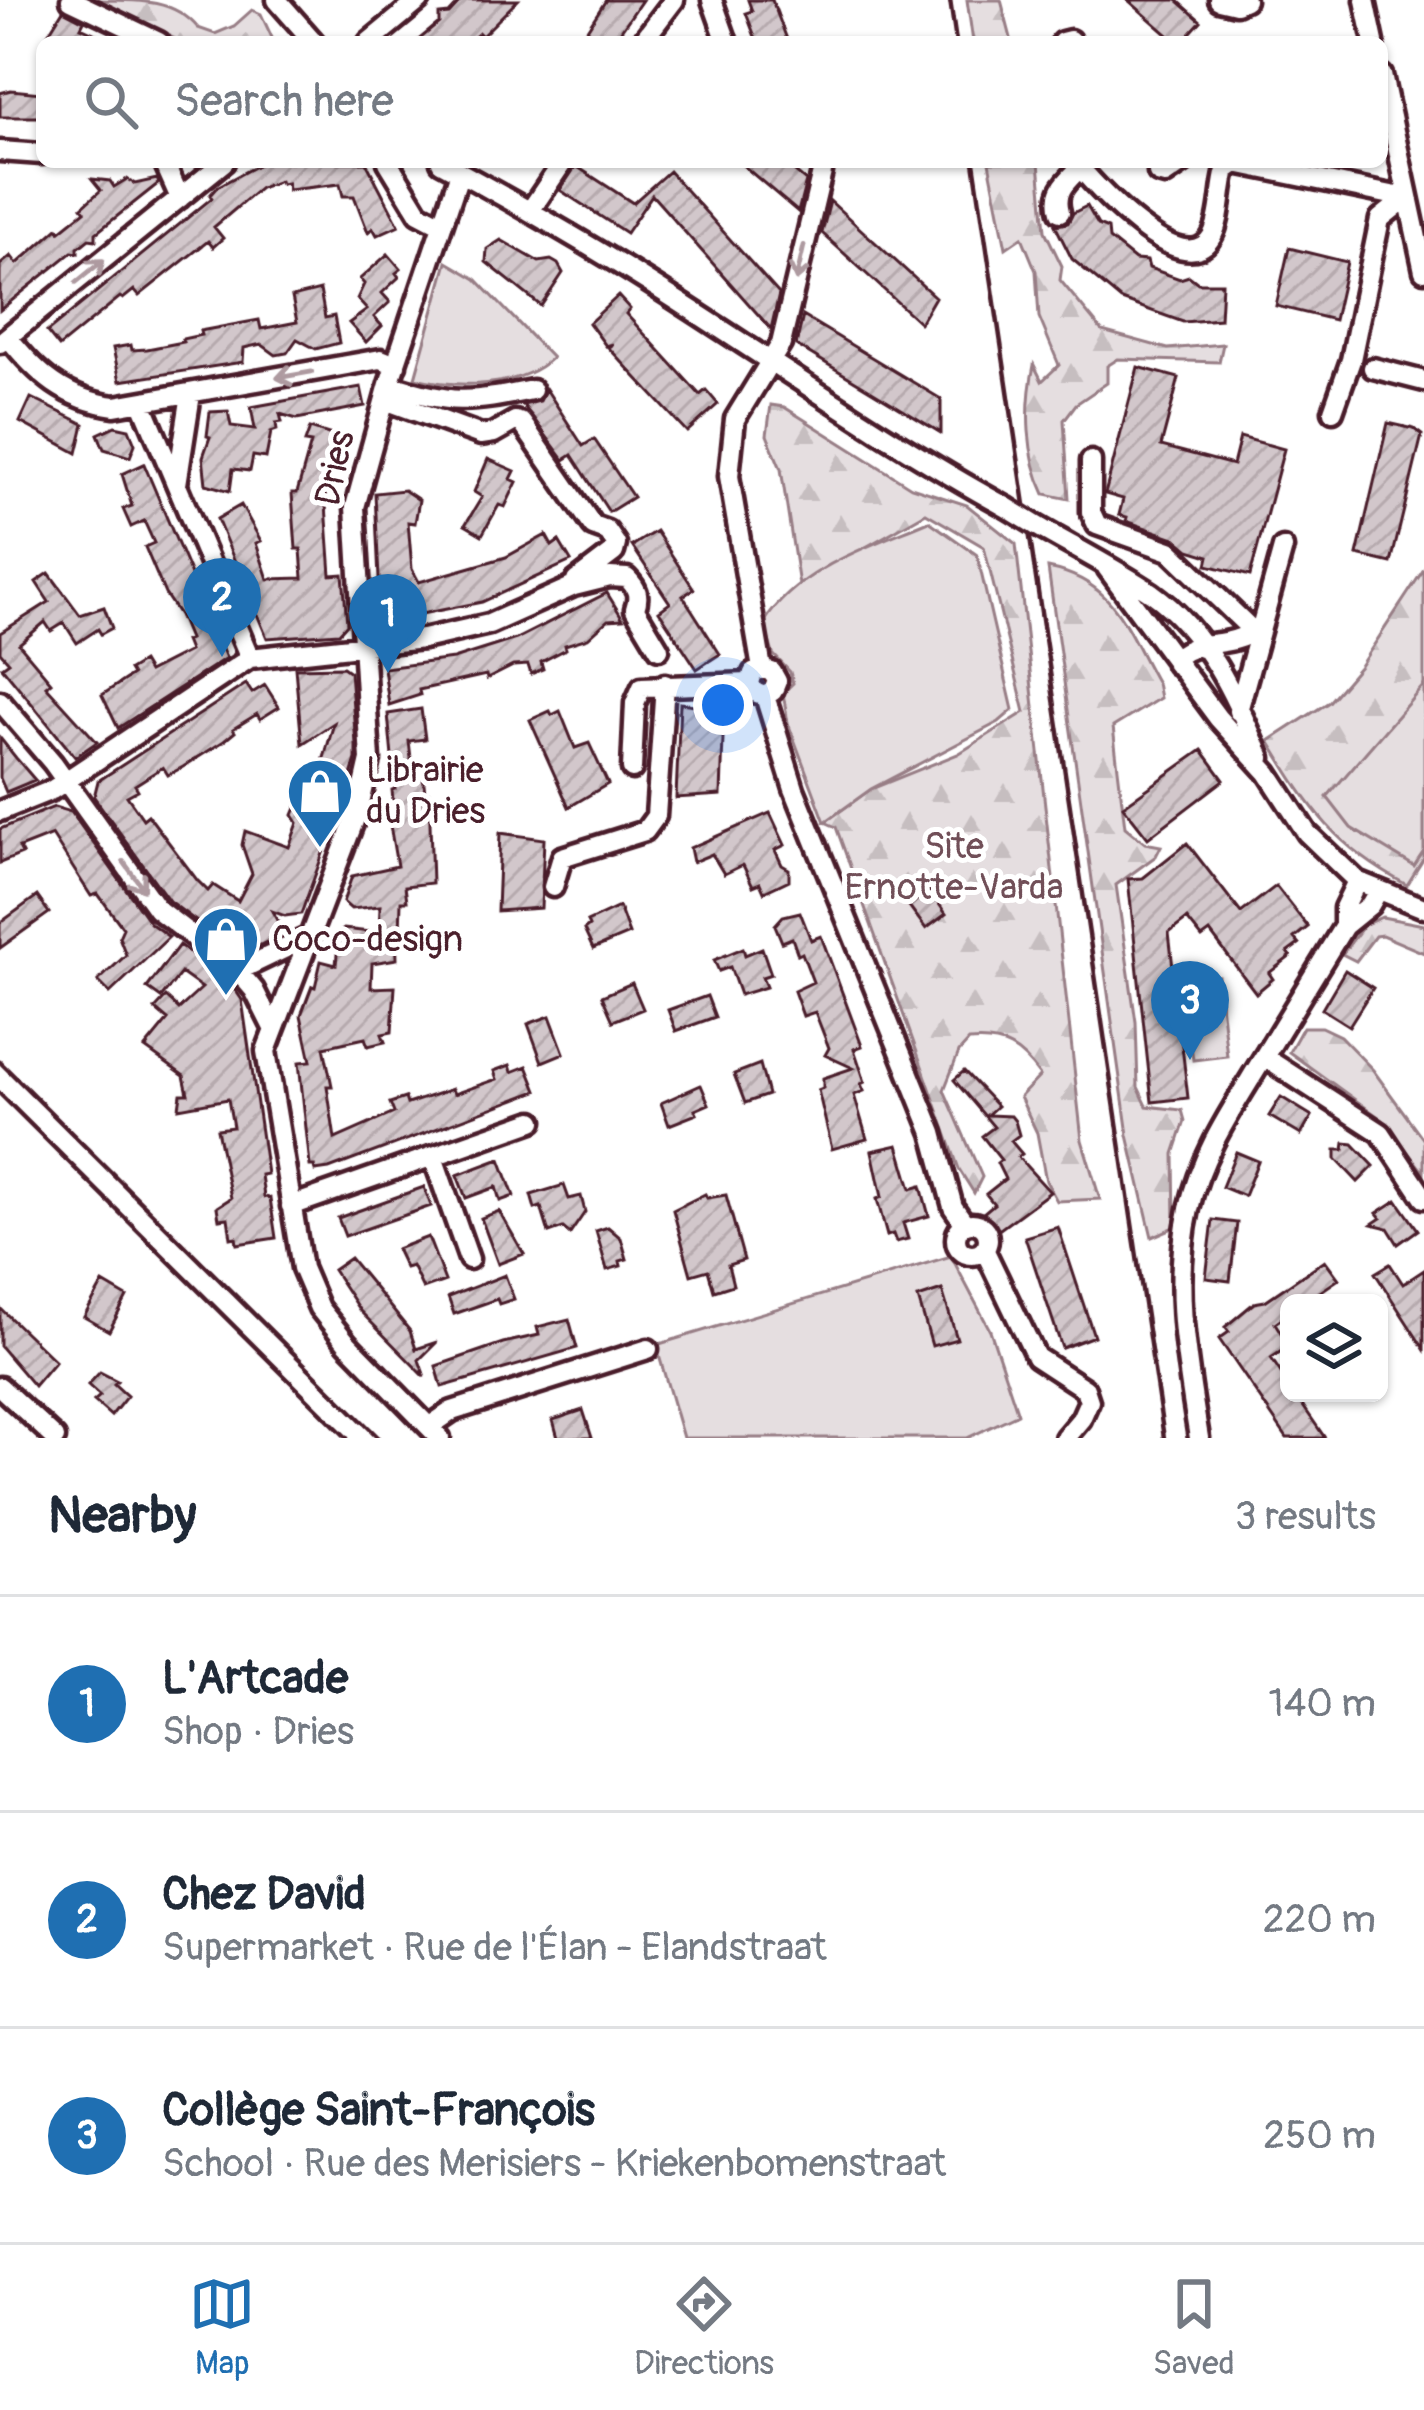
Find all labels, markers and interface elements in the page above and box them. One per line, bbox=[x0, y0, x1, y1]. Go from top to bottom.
search box bbox=[36, 36, 1388, 168]
icon: search bbox=[78, 69, 144, 135]
text: Search here bbox=[174, 74, 394, 130]
one-way arrow bbox=[788, 244, 811, 282]
one-way arrow bbox=[73, 258, 105, 284]
one-way arrow bbox=[275, 365, 314, 387]
street label: Dries bbox=[305, 426, 365, 510]
pin: 2 bbox=[183, 558, 261, 657]
pin: 1 bbox=[349, 574, 427, 673]
your location bbox=[693, 675, 753, 735]
place label: Librairie du Dries bbox=[366, 748, 485, 834]
shop icon: Librairie du Dries bbox=[285, 756, 355, 850]
park label: Site Ernotte-Varda bbox=[845, 824, 1063, 910]
one-way arrow bbox=[121, 859, 146, 892]
shop icon: Coco-design bbox=[191, 904, 261, 998]
place label: Coco-design bbox=[272, 917, 463, 962]
pin: 3 bbox=[1151, 961, 1229, 1060]
map controls bbox=[1280, 1294, 1388, 1402]
button: layers bbox=[1280, 1294, 1388, 1402]
text: Nearby bbox=[48, 1484, 196, 1548]
text: 3 results bbox=[1235, 1492, 1376, 1541]
text: L'Artcade bbox=[162, 1651, 348, 1707]
text: 1 bbox=[79, 1679, 95, 1728]
text: 140 m bbox=[1268, 1679, 1376, 1728]
text: Shop · Dries bbox=[162, 1707, 354, 1756]
text: Chez David bbox=[162, 1867, 366, 1923]
text: 2 bbox=[76, 1895, 98, 1944]
text: 220 m bbox=[1263, 1895, 1376, 1944]
text: Supermarket · Rue de l'Élan - Elandstraat bbox=[162, 1923, 827, 1972]
text: Collège Saint-François bbox=[162, 2083, 595, 2139]
text: 3 bbox=[76, 2111, 98, 2160]
text: 250 m bbox=[1263, 2111, 1376, 2160]
text: School · Rue des Merisiers - Kriekenbomenstraat bbox=[162, 2139, 946, 2188]
tab: Map bbox=[189, 2271, 255, 2384]
tab: Directions bbox=[634, 2271, 774, 2384]
tab: Saved bbox=[1153, 2271, 1235, 2384]

